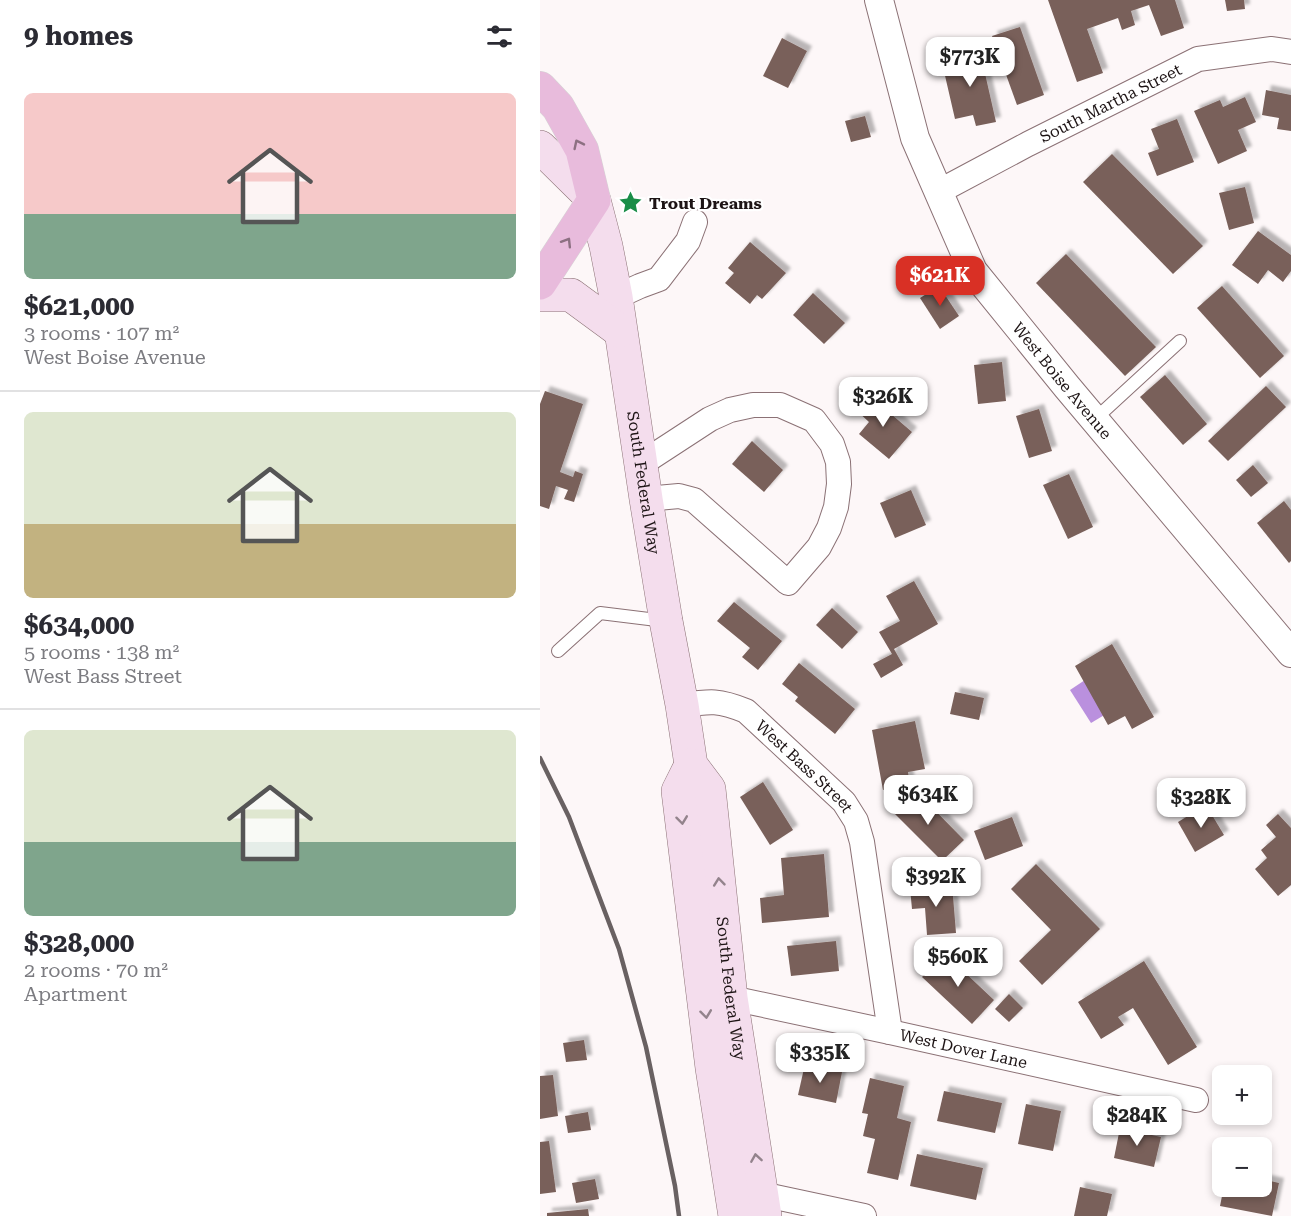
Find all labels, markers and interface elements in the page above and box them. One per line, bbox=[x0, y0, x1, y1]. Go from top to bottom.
icon: filters bbox=[483, 20, 516, 53]
text: 9 homes bbox=[24, 21, 133, 51]
pin: $773K bbox=[928, 37, 1012, 88]
text: $773K bbox=[940, 44, 1000, 68]
street label: South Martha Street bbox=[1036, 59, 1184, 146]
icon: home bbox=[216, 132, 324, 240]
one-way arrow bbox=[573, 139, 585, 150]
place icon: Trout Dreams bbox=[618, 190, 644, 216]
place label: Trout Dreams bbox=[649, 194, 762, 213]
one-way arrow bbox=[560, 238, 572, 248]
pin: $621K bbox=[898, 256, 982, 307]
text: $621K bbox=[910, 263, 970, 287]
text: $621,000 bbox=[24, 291, 134, 321]
street label: West Boise Avenue bbox=[1009, 318, 1116, 443]
text: 3 rooms · 107 m² bbox=[24, 321, 179, 345]
text: West Boise Avenue bbox=[24, 345, 206, 369]
pin: $326K bbox=[841, 377, 925, 428]
text: $326K bbox=[853, 384, 913, 408]
street label: South Federal Way bbox=[624, 410, 665, 556]
icon: home bbox=[216, 451, 324, 559]
text: $634,000 bbox=[24, 610, 134, 640]
text: 5 rooms · 138 m² bbox=[24, 640, 179, 664]
text: West Bass Street bbox=[24, 664, 182, 688]
street label: West Bass Street bbox=[752, 716, 857, 816]
icon: home bbox=[216, 769, 324, 877]
pin: $634K bbox=[886, 775, 970, 826]
pin: $328K bbox=[1159, 778, 1243, 829]
text: $634K bbox=[898, 782, 958, 806]
text: $328K bbox=[1171, 785, 1231, 809]
one-way arrow bbox=[675, 816, 687, 825]
pin: $392K bbox=[894, 857, 978, 908]
text: $392K bbox=[906, 864, 966, 888]
one-way arrow bbox=[713, 877, 726, 886]
street label: South Federal Way bbox=[713, 916, 750, 1062]
text: $328,000 bbox=[24, 928, 134, 958]
pin: $560K bbox=[916, 937, 1000, 988]
text: $560K bbox=[928, 944, 988, 968]
text: 2 rooms · 70 m² bbox=[24, 958, 168, 982]
text: Apartment bbox=[24, 982, 127, 1006]
one-way arrow bbox=[699, 1009, 711, 1018]
street label: West Dover Lane bbox=[898, 1025, 1029, 1072]
pin: $335K bbox=[778, 1033, 862, 1084]
text: $335K bbox=[790, 1040, 850, 1064]
map controls bbox=[1212, 1065, 1272, 1197]
button: + bbox=[1212, 1065, 1272, 1125]
pin: $284K bbox=[1095, 1096, 1179, 1147]
text: $284K bbox=[1107, 1103, 1167, 1127]
button: − bbox=[1212, 1137, 1272, 1197]
one-way arrow bbox=[750, 1154, 762, 1163]

